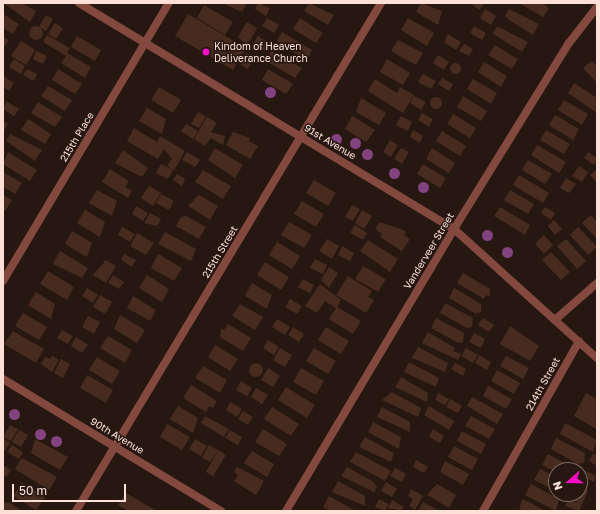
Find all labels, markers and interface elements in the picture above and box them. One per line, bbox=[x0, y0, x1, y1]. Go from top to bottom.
place label: Kindom of Heaven Deliverance Church bbox=[214, 40, 308, 64]
marker: Kindom of Heaven Deliverance Church bbox=[201, 47, 211, 57]
street label: 215th Place bbox=[58, 110, 96, 164]
street label: 91st Avenue bbox=[302, 122, 358, 162]
street label: Vanderveer Street bbox=[401, 211, 457, 291]
street label: 215th Street bbox=[200, 224, 240, 280]
street label: 214th Street bbox=[523, 355, 563, 413]
street label: 90th Avenue bbox=[88, 415, 146, 457]
north arrow bbox=[548, 462, 588, 502]
scale bar bbox=[14, 476, 128, 502]
text: N bbox=[550, 480, 565, 492]
text: 50 m bbox=[19, 483, 47, 498]

